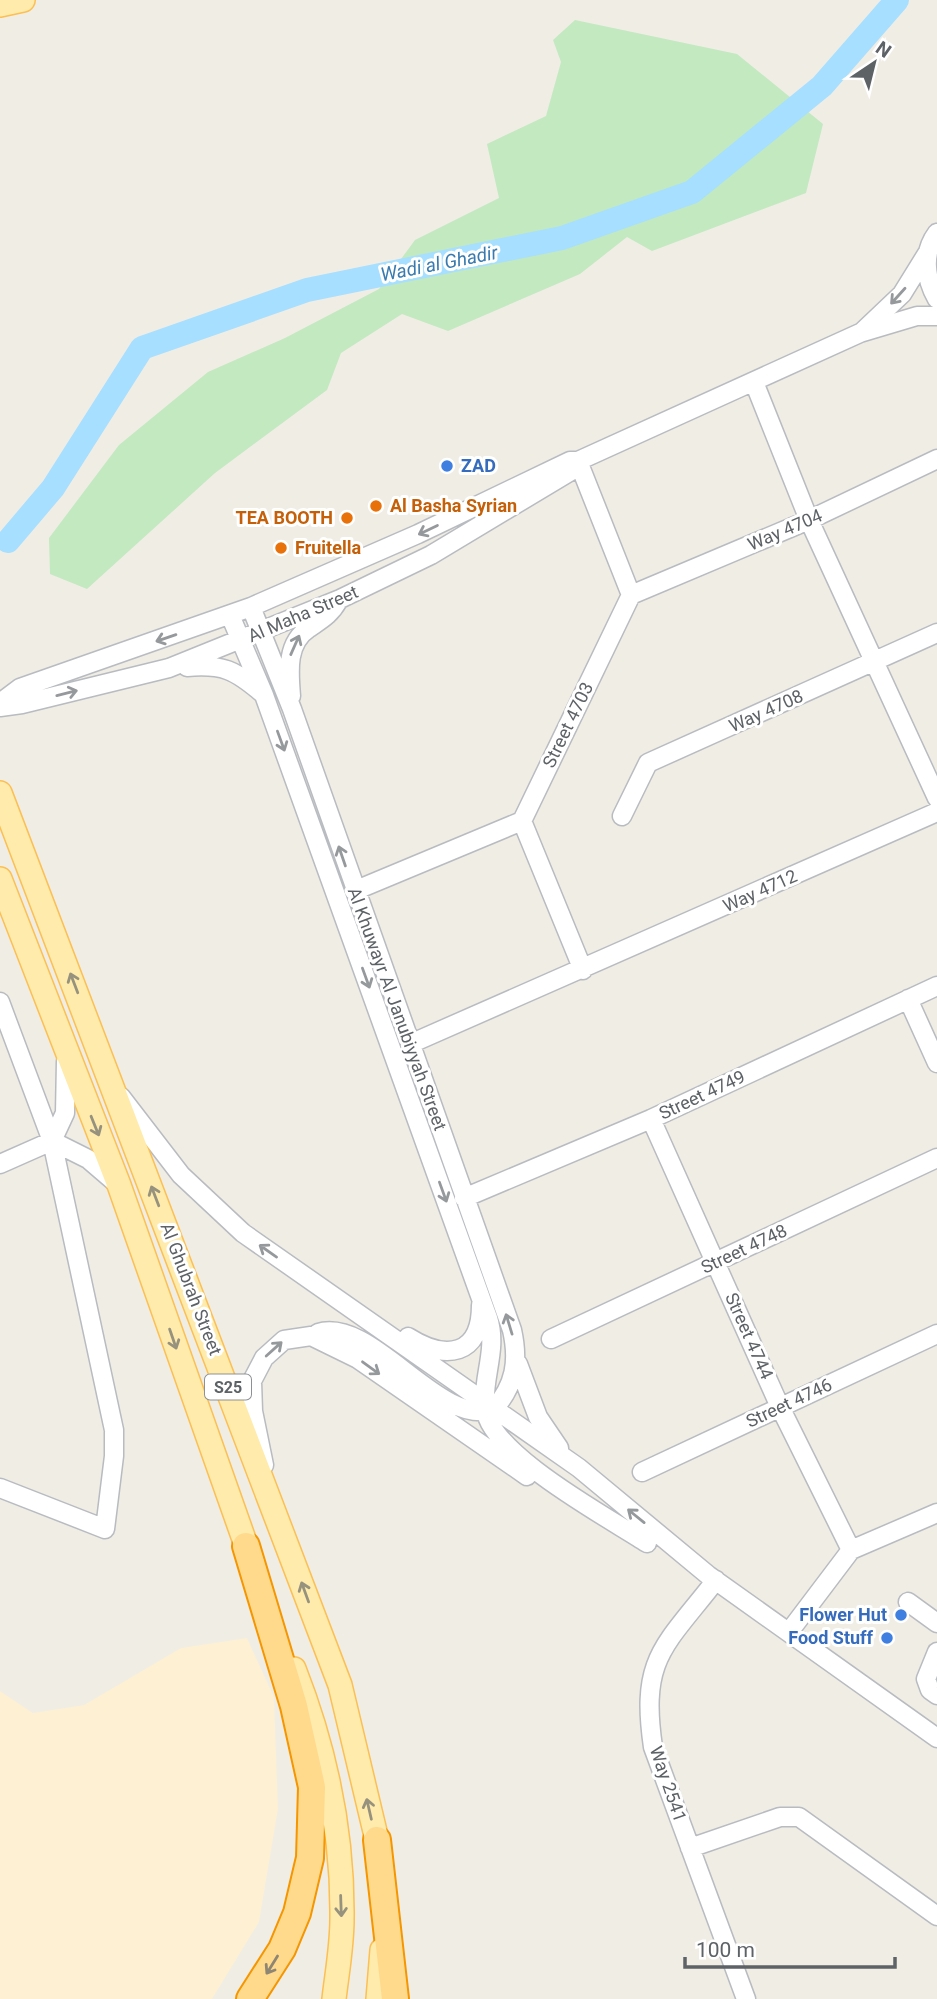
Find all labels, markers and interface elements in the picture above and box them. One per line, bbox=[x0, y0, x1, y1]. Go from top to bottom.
north arrow bbox=[839, 28, 909, 98]
text: N bbox=[871, 36, 896, 63]
water label: Wadi al Ghadir bbox=[379, 241, 500, 286]
one-way arrow bbox=[890, 287, 907, 304]
place label: ZAD bbox=[461, 455, 496, 476]
marker: ZAD bbox=[439, 458, 455, 474]
place label: Al Basha Syrian bbox=[390, 495, 517, 516]
marker: Al Basha Syrian bbox=[368, 498, 384, 514]
street label: Way 4704 bbox=[744, 504, 825, 555]
place label: TEA BOOTH bbox=[236, 507, 333, 528]
marker: TEA BOOTH bbox=[339, 510, 355, 526]
one-way arrow bbox=[418, 523, 439, 537]
place label: Fruitella bbox=[295, 537, 361, 558]
marker: Fruitella bbox=[273, 540, 289, 556]
street label: Al Maha Street bbox=[245, 581, 361, 646]
one-way arrow bbox=[155, 633, 177, 645]
one-way arrow bbox=[290, 635, 303, 656]
street label: Street 4703 bbox=[538, 679, 597, 771]
street label: Way 4708 bbox=[726, 685, 806, 736]
one-way arrow bbox=[55, 686, 78, 699]
one-way arrow bbox=[276, 729, 288, 751]
one-way arrow bbox=[335, 845, 347, 867]
street label: Way 4712 bbox=[720, 865, 800, 916]
street label: Al Khuwayr Al Janubiyyah Street bbox=[344, 884, 451, 1133]
one-way arrow bbox=[361, 966, 373, 988]
one-way arrow bbox=[66, 973, 79, 995]
street label: Street 4749 bbox=[655, 1066, 748, 1124]
one-way arrow bbox=[89, 1114, 102, 1136]
one-way arrow bbox=[438, 1180, 450, 1202]
one-way arrow bbox=[148, 1185, 160, 1207]
street label: Al Ghubrah Street bbox=[157, 1220, 226, 1358]
street label: Street 4748 bbox=[697, 1220, 790, 1278]
one-way arrow bbox=[259, 1244, 278, 1258]
street label: Street 4744 bbox=[721, 1289, 778, 1382]
one-way arrow bbox=[502, 1313, 515, 1335]
one-way arrow bbox=[168, 1328, 180, 1350]
one-way arrow bbox=[265, 1341, 283, 1357]
one-way arrow bbox=[361, 1361, 380, 1376]
road number: S25 bbox=[205, 1374, 251, 1400]
street label: Street 4746 bbox=[742, 1374, 835, 1432]
one-way arrow bbox=[628, 1508, 646, 1523]
one-way arrow bbox=[298, 1581, 310, 1603]
place label: Flower Hut bbox=[799, 1604, 887, 1625]
marker: Flower Hut bbox=[893, 1607, 909, 1623]
place label: Food Stuff bbox=[788, 1627, 874, 1648]
marker: Food Stuff bbox=[879, 1630, 895, 1646]
street label: Way 2541 bbox=[646, 1743, 691, 1825]
one-way arrow bbox=[362, 1798, 376, 1821]
one-way arrow bbox=[335, 1894, 348, 1917]
scale bar bbox=[685, 1926, 895, 1970]
text: 100 m bbox=[696, 1938, 755, 1962]
one-way arrow bbox=[264, 1955, 278, 1975]

